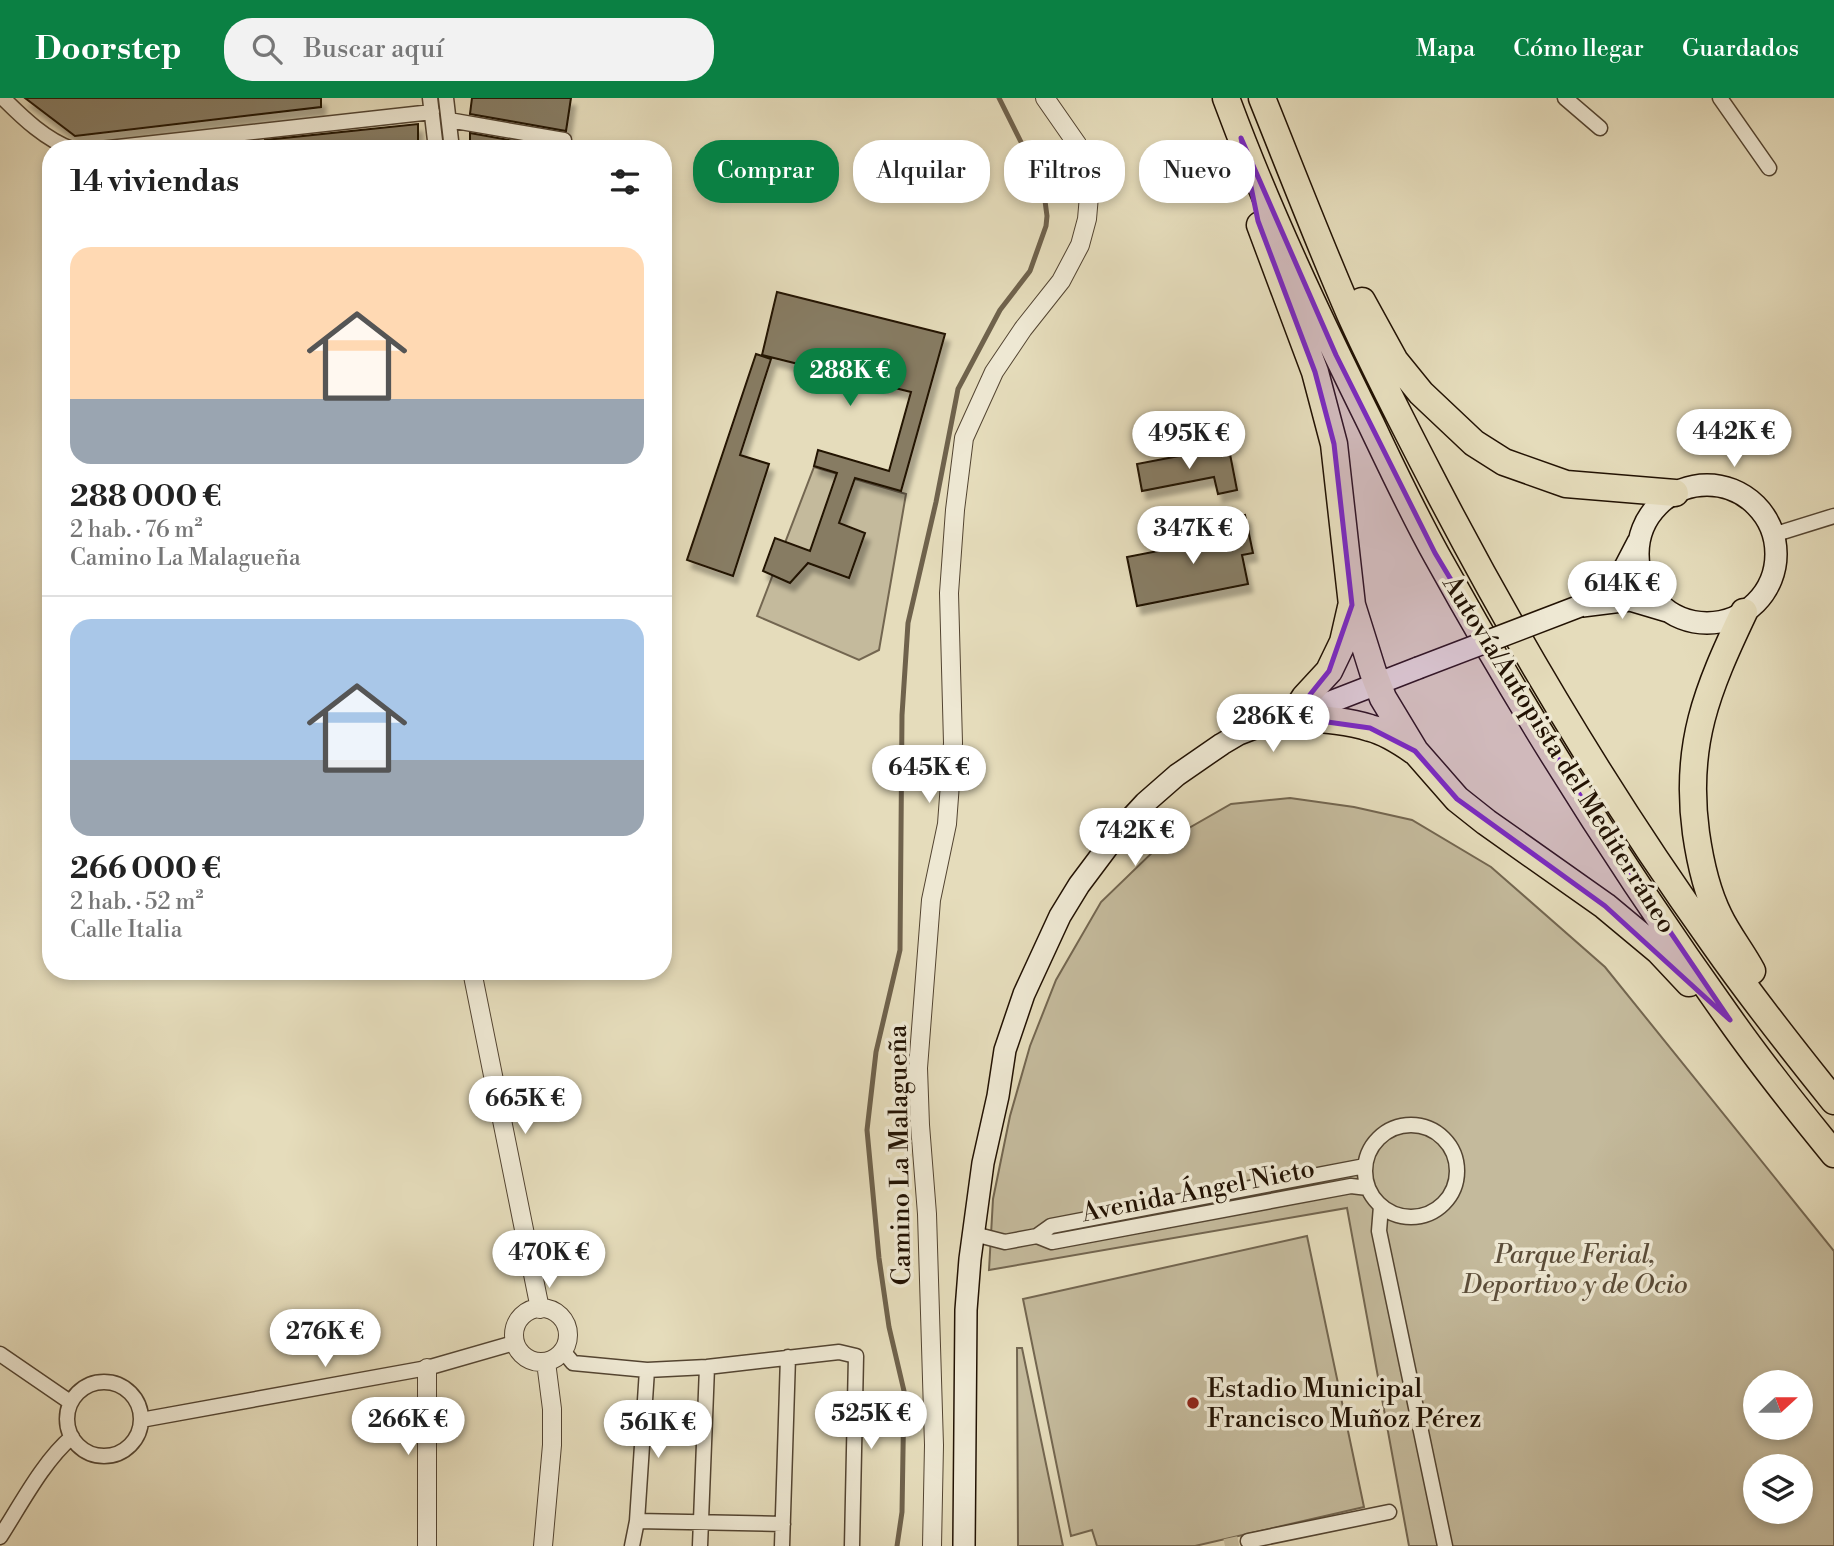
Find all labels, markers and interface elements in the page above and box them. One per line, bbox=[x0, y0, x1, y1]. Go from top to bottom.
search box bbox=[224, 18, 714, 81]
text: Doorstep bbox=[35, 29, 182, 70]
icon: search bbox=[248, 30, 286, 68]
text: Buscar aquí bbox=[304, 33, 444, 65]
text: Mapa bbox=[1416, 34, 1475, 64]
text: Cómo llegar bbox=[1513, 34, 1644, 64]
text: Guardados bbox=[1682, 34, 1799, 64]
chip: Comprar bbox=[693, 140, 839, 203]
chip: Alquilar bbox=[853, 140, 990, 203]
chip: Filtros bbox=[1004, 140, 1125, 203]
chip: Nuevo bbox=[1139, 140, 1255, 203]
text: 14 viviendas bbox=[70, 163, 239, 201]
icon: filters bbox=[606, 163, 644, 201]
icon: home bbox=[294, 293, 420, 419]
pin: 288K € bbox=[793, 348, 907, 408]
text: 288K € bbox=[810, 357, 890, 385]
pin: 442K € bbox=[1677, 410, 1791, 469]
pin: 495K € bbox=[1132, 412, 1246, 471]
text: 442K € bbox=[1693, 418, 1775, 446]
text: 495K € bbox=[1148, 420, 1230, 448]
text: 288 000 € bbox=[70, 478, 222, 516]
pin: 347K € bbox=[1136, 506, 1250, 566]
text: 347K € bbox=[1153, 515, 1233, 543]
text: 2 hab. · 76 m² bbox=[70, 516, 203, 544]
text: Camino La Malagueña bbox=[70, 544, 301, 572]
pin: 614K € bbox=[1565, 561, 1679, 621]
street label: Autovía/Autopista del Mediterráneo bbox=[1435, 569, 1683, 939]
text: 614K € bbox=[1584, 570, 1660, 598]
icon: home bbox=[294, 665, 420, 791]
pin: 286K € bbox=[1216, 694, 1330, 754]
text: 286K € bbox=[1233, 703, 1313, 731]
pin: 645K € bbox=[872, 746, 986, 805]
text: 645K € bbox=[888, 754, 970, 782]
pin: 742K € bbox=[1078, 808, 1192, 868]
text: 742K € bbox=[1095, 817, 1175, 845]
text: 266 000 € bbox=[70, 850, 221, 888]
text: 2 hab. · 52 m² bbox=[70, 888, 204, 916]
text: Calle Italia bbox=[70, 916, 182, 944]
street label: Camino La Malagueña bbox=[882, 1024, 918, 1286]
pin: 665K € bbox=[468, 1076, 582, 1136]
text: 665K € bbox=[485, 1085, 565, 1113]
street label: Avenida Ángel Nieto bbox=[1078, 1151, 1317, 1229]
pin: 470K € bbox=[492, 1230, 606, 1290]
text: 470K € bbox=[508, 1239, 590, 1267]
park label: Parque Ferial, Deportivo y de Ocio bbox=[1461, 1239, 1688, 1301]
pin: 276K € bbox=[268, 1310, 382, 1369]
text: 276K € bbox=[286, 1318, 364, 1346]
north arrow bbox=[1743, 1370, 1813, 1440]
map controls bbox=[1743, 1370, 1813, 1524]
place label: Estadio Municipal Francisco Muñoz Pérez bbox=[1207, 1373, 1481, 1435]
pin: 525K € bbox=[814, 1392, 928, 1451]
marker: Estadio Municipal Francisco Muñoz Pérez bbox=[1185, 1395, 1201, 1411]
pin: 266K € bbox=[351, 1398, 465, 1457]
pin: 561K € bbox=[601, 1400, 715, 1460]
text: 525K € bbox=[831, 1400, 911, 1428]
text: 266K € bbox=[368, 1406, 448, 1434]
text: 561K € bbox=[620, 1409, 696, 1437]
button: layers bbox=[1743, 1454, 1813, 1524]

